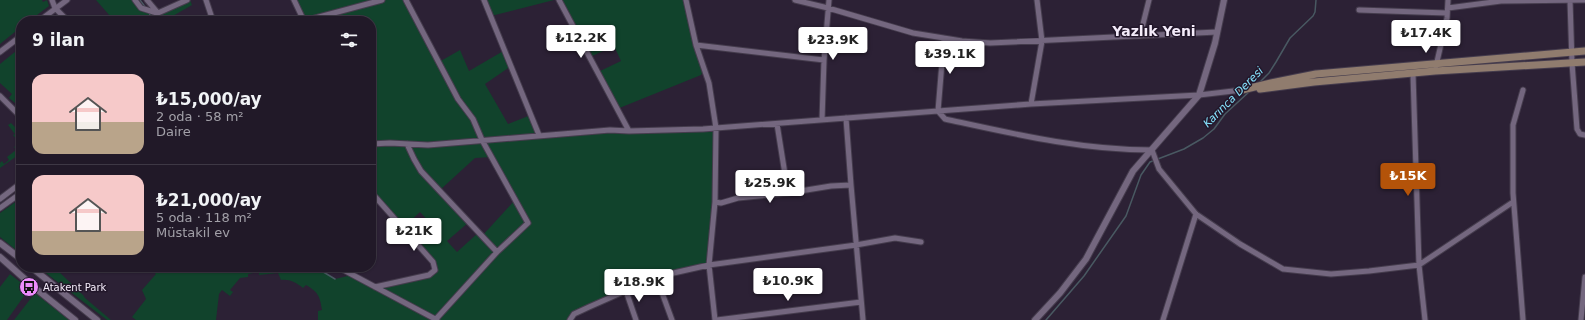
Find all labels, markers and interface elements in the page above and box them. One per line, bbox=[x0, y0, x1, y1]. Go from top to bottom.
pin: ₺17.4K bbox=[1393, 20, 1459, 54]
district label: Yazlık Yeni bbox=[1111, 23, 1196, 39]
pin: ₺12.2K bbox=[548, 25, 614, 59]
text: ₺17.4K bbox=[1400, 25, 1452, 40]
pin: ₺23.9K bbox=[800, 27, 866, 61]
icon: filters bbox=[338, 29, 360, 51]
text: 9 ilan bbox=[32, 30, 85, 50]
text: ₺12.2K bbox=[555, 30, 607, 45]
text: ₺23.9K bbox=[807, 32, 859, 47]
pin: ₺39.1K bbox=[917, 41, 983, 75]
text: ₺39.1K bbox=[924, 46, 976, 61]
water label: Karınca Deresi bbox=[1201, 65, 1266, 130]
text: ₺15,000/ay bbox=[156, 89, 262, 109]
icon: home bbox=[64, 90, 112, 138]
text: 2 oda · 58 m² bbox=[156, 109, 244, 124]
text: Daire bbox=[156, 124, 191, 139]
pin: ₺15K bbox=[1384, 163, 1432, 197]
text: ₺15K bbox=[1389, 168, 1427, 183]
pin: ₺25.9K bbox=[737, 170, 803, 204]
text: ₺25.9K bbox=[744, 175, 796, 190]
text: ₺21,000/ay bbox=[156, 190, 262, 210]
icon: home bbox=[64, 191, 112, 239]
text: 5 oda · 118 m² bbox=[156, 210, 252, 225]
pin: ₺21K bbox=[390, 218, 438, 252]
text: ₺21K bbox=[395, 223, 433, 238]
text: Müstakil ev bbox=[156, 225, 230, 240]
pin: ₺10.9K bbox=[755, 268, 821, 302]
pin: ₺18.9K bbox=[606, 269, 672, 303]
text: ₺10.9K bbox=[762, 273, 814, 288]
text: ₺18.9K bbox=[613, 274, 665, 289]
bus stop icon: Atakent Park bbox=[18, 276, 40, 298]
place label: Atakent Park bbox=[43, 282, 107, 293]

